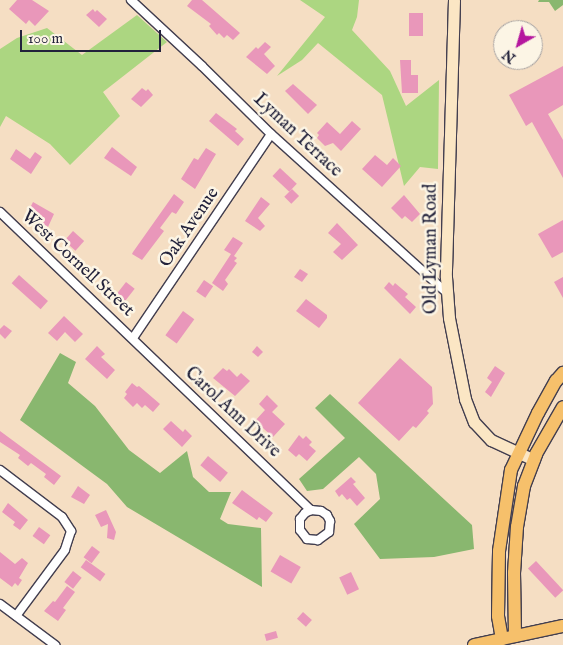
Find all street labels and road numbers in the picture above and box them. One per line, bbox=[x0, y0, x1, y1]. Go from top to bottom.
street label: Lyman Terrace bbox=[248, 89, 346, 183]
street label: Oak Avenue bbox=[156, 184, 224, 272]
street label: Old Lyman Road bbox=[421, 184, 443, 314]
street label: West Cornell Street bbox=[16, 206, 138, 322]
street label: Carol Ann Drive bbox=[180, 363, 284, 463]

